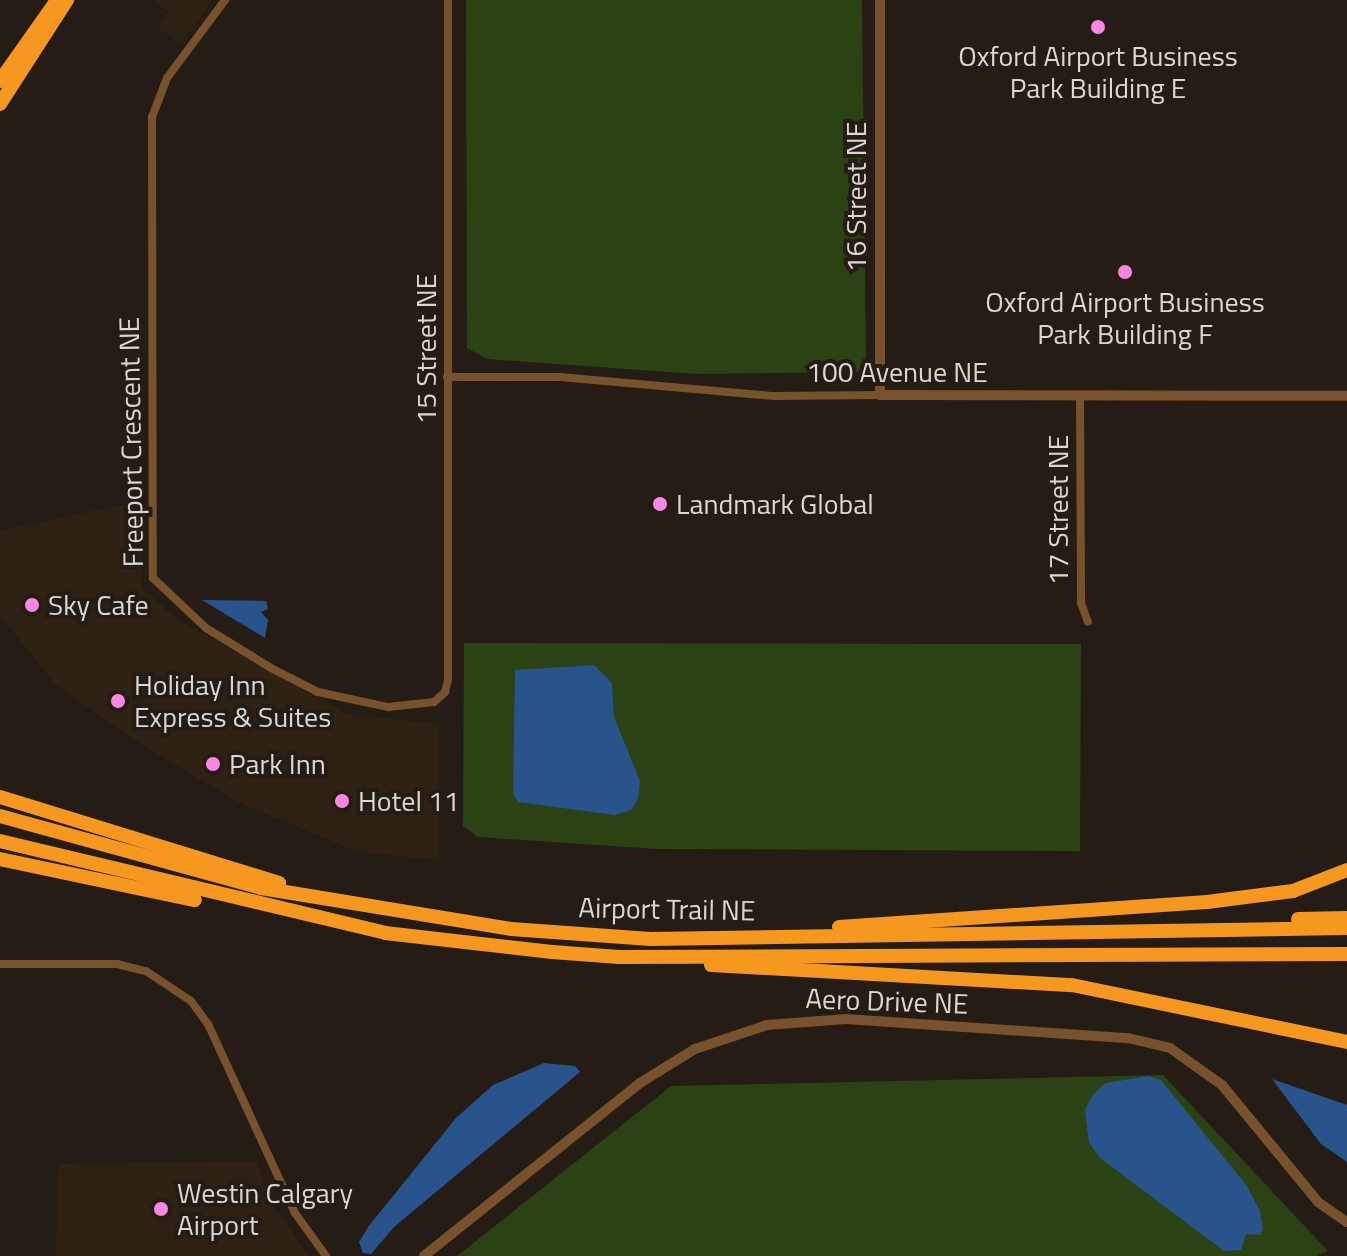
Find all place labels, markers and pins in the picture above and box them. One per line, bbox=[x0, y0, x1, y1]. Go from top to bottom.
marker: Oxford Airport Business Park Building E bbox=[1089, 18, 1107, 36]
place label: Oxford Airport Business Park Building E bbox=[958, 39, 1238, 105]
marker: Oxford Airport Business Park Building F bbox=[1116, 263, 1134, 281]
place label: Oxford Airport Business Park Building F bbox=[985, 285, 1265, 351]
place label: Landmark Global bbox=[676, 487, 874, 521]
marker: Landmark Global bbox=[651, 495, 669, 513]
place label: Sky Cafe bbox=[48, 588, 149, 622]
marker: Sky Cafe bbox=[23, 596, 41, 614]
place label: Holiday Inn Express & Suites bbox=[134, 668, 331, 734]
marker: Holiday Inn Express & Suites bbox=[109, 692, 127, 710]
place label: Park Inn bbox=[229, 747, 326, 781]
marker: Park Inn bbox=[204, 755, 222, 773]
place label: Hotel 11 bbox=[358, 784, 459, 818]
marker: Hotel 11 bbox=[333, 792, 351, 810]
place label: Westin Calgary Airport bbox=[177, 1176, 353, 1242]
marker: Westin Calgary Airport bbox=[152, 1200, 170, 1218]

